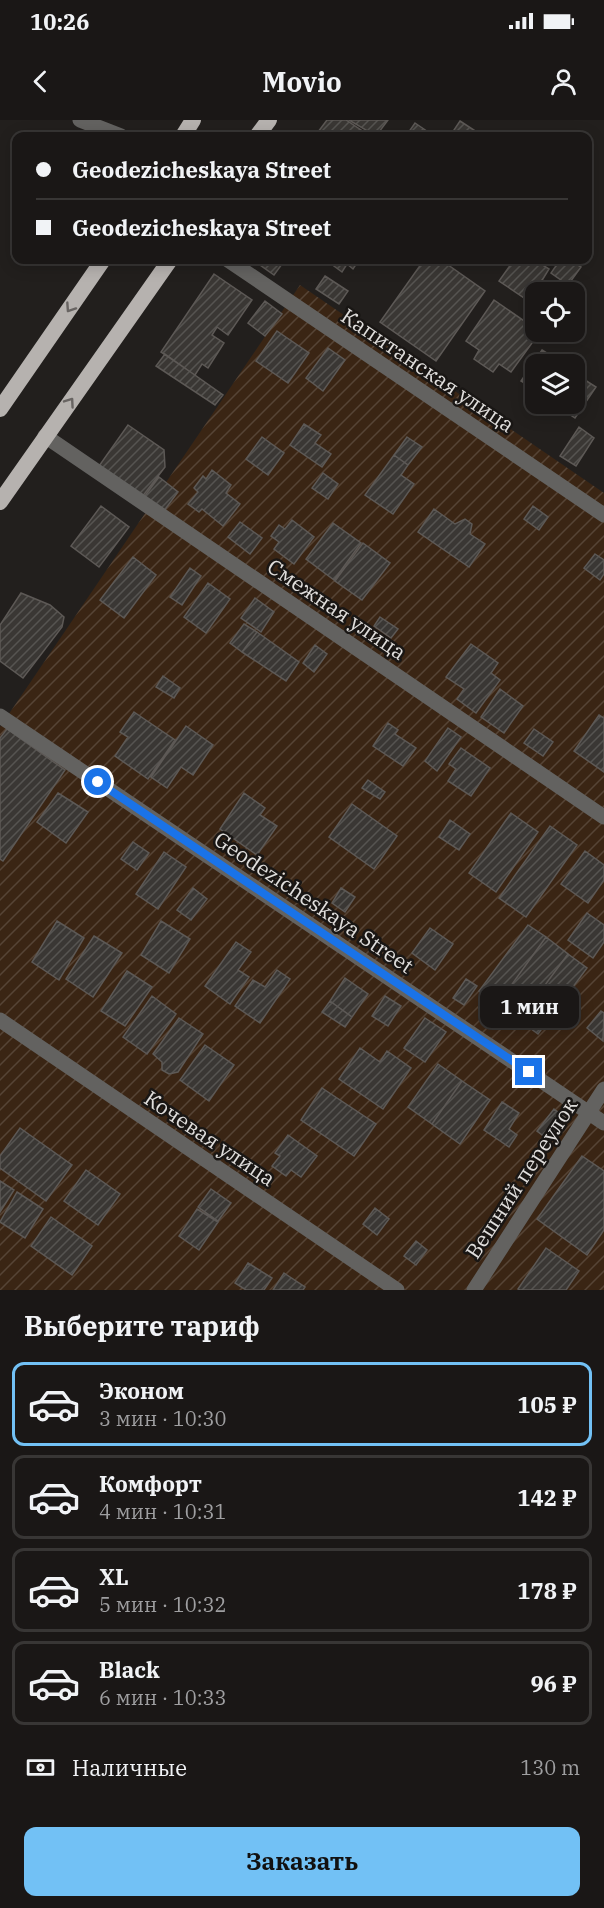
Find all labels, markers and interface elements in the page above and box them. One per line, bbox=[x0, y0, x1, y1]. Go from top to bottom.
text: 10:26 bbox=[30, 7, 89, 36]
text: Movio bbox=[262, 64, 342, 99]
icon: back bbox=[24, 65, 57, 98]
icon: person bbox=[547, 65, 580, 98]
text: Geodezicheskaya Street bbox=[72, 155, 331, 184]
text: Geodezicheskaya Street bbox=[72, 213, 331, 242]
map controls bbox=[525, 282, 585, 414]
button: locate bbox=[525, 282, 585, 342]
one-way arrow bbox=[66, 301, 77, 312]
street label: Капитанская улица bbox=[336, 302, 520, 438]
button: layers bbox=[525, 354, 585, 414]
one-way arrow bbox=[62, 398, 73, 409]
street label: Смежная улица bbox=[262, 552, 412, 666]
route start bbox=[84, 768, 111, 795]
street label: Geodezicheskaya Street bbox=[209, 825, 419, 979]
callout: 1 мин bbox=[480, 985, 578, 1027]
text: 1 мин bbox=[500, 993, 559, 1020]
route end bbox=[515, 1058, 542, 1085]
street label: Кочевая улица bbox=[139, 1084, 281, 1192]
street label: Вешний переулок bbox=[458, 1092, 584, 1264]
text: Выберите тариф bbox=[24, 1308, 260, 1343]
text: Эконом bbox=[99, 1376, 184, 1405]
icon: car bbox=[27, 1377, 81, 1431]
text: 105 ₽ bbox=[517, 1390, 577, 1419]
text: 3 мин · 10:30 bbox=[99, 1405, 227, 1432]
text: Комфорт bbox=[99, 1469, 202, 1498]
icon: car bbox=[27, 1470, 81, 1524]
text: 142 ₽ bbox=[517, 1483, 577, 1512]
text: 4 мин · 10:31 bbox=[99, 1498, 227, 1525]
text: XL bbox=[99, 1562, 129, 1591]
icon: car bbox=[27, 1563, 81, 1617]
text: 178 ₽ bbox=[517, 1576, 577, 1605]
text: 5 мин · 10:32 bbox=[99, 1591, 227, 1618]
text: Black bbox=[99, 1655, 160, 1684]
icon: car bbox=[27, 1656, 81, 1710]
text: 96 ₽ bbox=[530, 1669, 577, 1698]
text: 6 мин · 10:33 bbox=[99, 1684, 227, 1711]
icon: cash bbox=[24, 1751, 57, 1784]
text: Наличные bbox=[72, 1753, 187, 1782]
text: 130 m bbox=[520, 1754, 580, 1781]
button: Заказать bbox=[24, 1827, 580, 1896]

